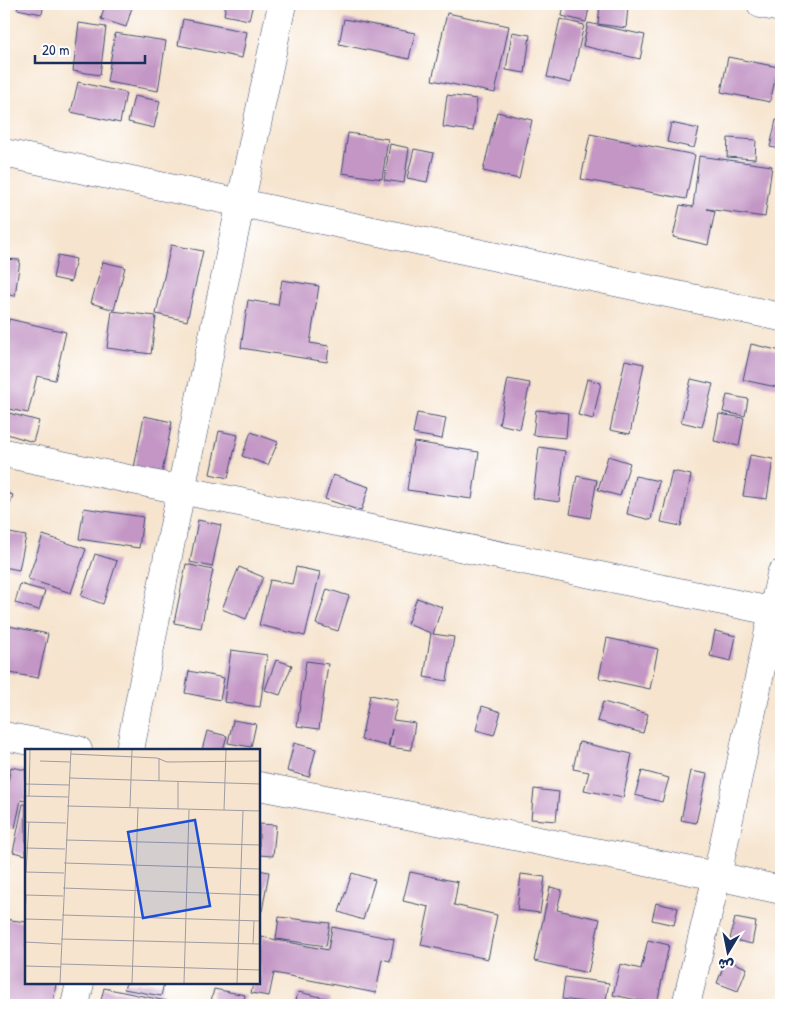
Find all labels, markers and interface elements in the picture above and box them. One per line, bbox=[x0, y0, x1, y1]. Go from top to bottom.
scale bar bbox=[35, 32, 145, 64]
text: 20 m bbox=[42, 39, 69, 60]
inset map bbox=[25, 749, 260, 984]
north arrow bbox=[702, 926, 752, 976]
text: ش bbox=[716, 955, 735, 976]

